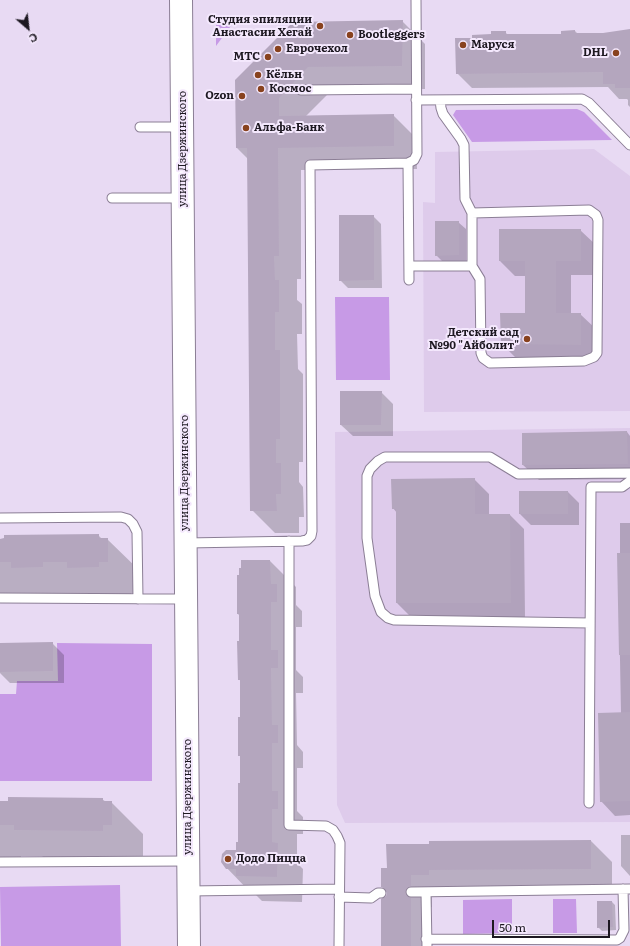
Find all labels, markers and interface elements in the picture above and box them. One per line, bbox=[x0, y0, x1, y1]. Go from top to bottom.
north arrow bbox=[8, 8, 48, 48]
place label: Студия эпиляции Анастасии Хегай bbox=[208, 13, 312, 39]
marker: Студия эпиляции Анастасии Хегай bbox=[315, 21, 325, 31]
place label: Bootleggers bbox=[358, 28, 425, 42]
text: С bbox=[26, 30, 41, 47]
marker: Bootleggers bbox=[345, 30, 355, 40]
place label: Маруся bbox=[471, 38, 515, 52]
marker: Маруся bbox=[458, 40, 468, 50]
place label: Еврочехол bbox=[286, 42, 348, 56]
marker: Еврочехол bbox=[273, 44, 283, 54]
place label: DHL bbox=[583, 46, 608, 60]
marker: DHL bbox=[611, 48, 621, 58]
place label: МТС bbox=[234, 50, 260, 64]
marker: МТС bbox=[263, 52, 273, 62]
place label: Кёльн bbox=[266, 68, 302, 82]
marker: Кёльн bbox=[253, 70, 263, 80]
place label: Космос bbox=[269, 82, 312, 96]
marker: Космос bbox=[256, 84, 266, 94]
place label: Ozon bbox=[205, 89, 234, 103]
street label: улица Дзержинского bbox=[176, 91, 190, 207]
marker: Ozon bbox=[237, 91, 247, 101]
place label: Альфа-Банк bbox=[254, 121, 324, 135]
marker: Альфа-Банк bbox=[241, 123, 251, 133]
place label: Детский сад №90 "Айболит" bbox=[429, 326, 519, 352]
marker: Детский сад №90 "Айболит" bbox=[522, 334, 532, 344]
street label: улица Дзержинского bbox=[178, 415, 192, 531]
street label: улица Дзержинского bbox=[181, 739, 195, 855]
place label: Додо Пицца bbox=[236, 852, 306, 866]
marker: Додо Пицца bbox=[223, 854, 233, 864]
scale bar bbox=[494, 912, 612, 938]
text: 50 m bbox=[499, 918, 526, 936]

